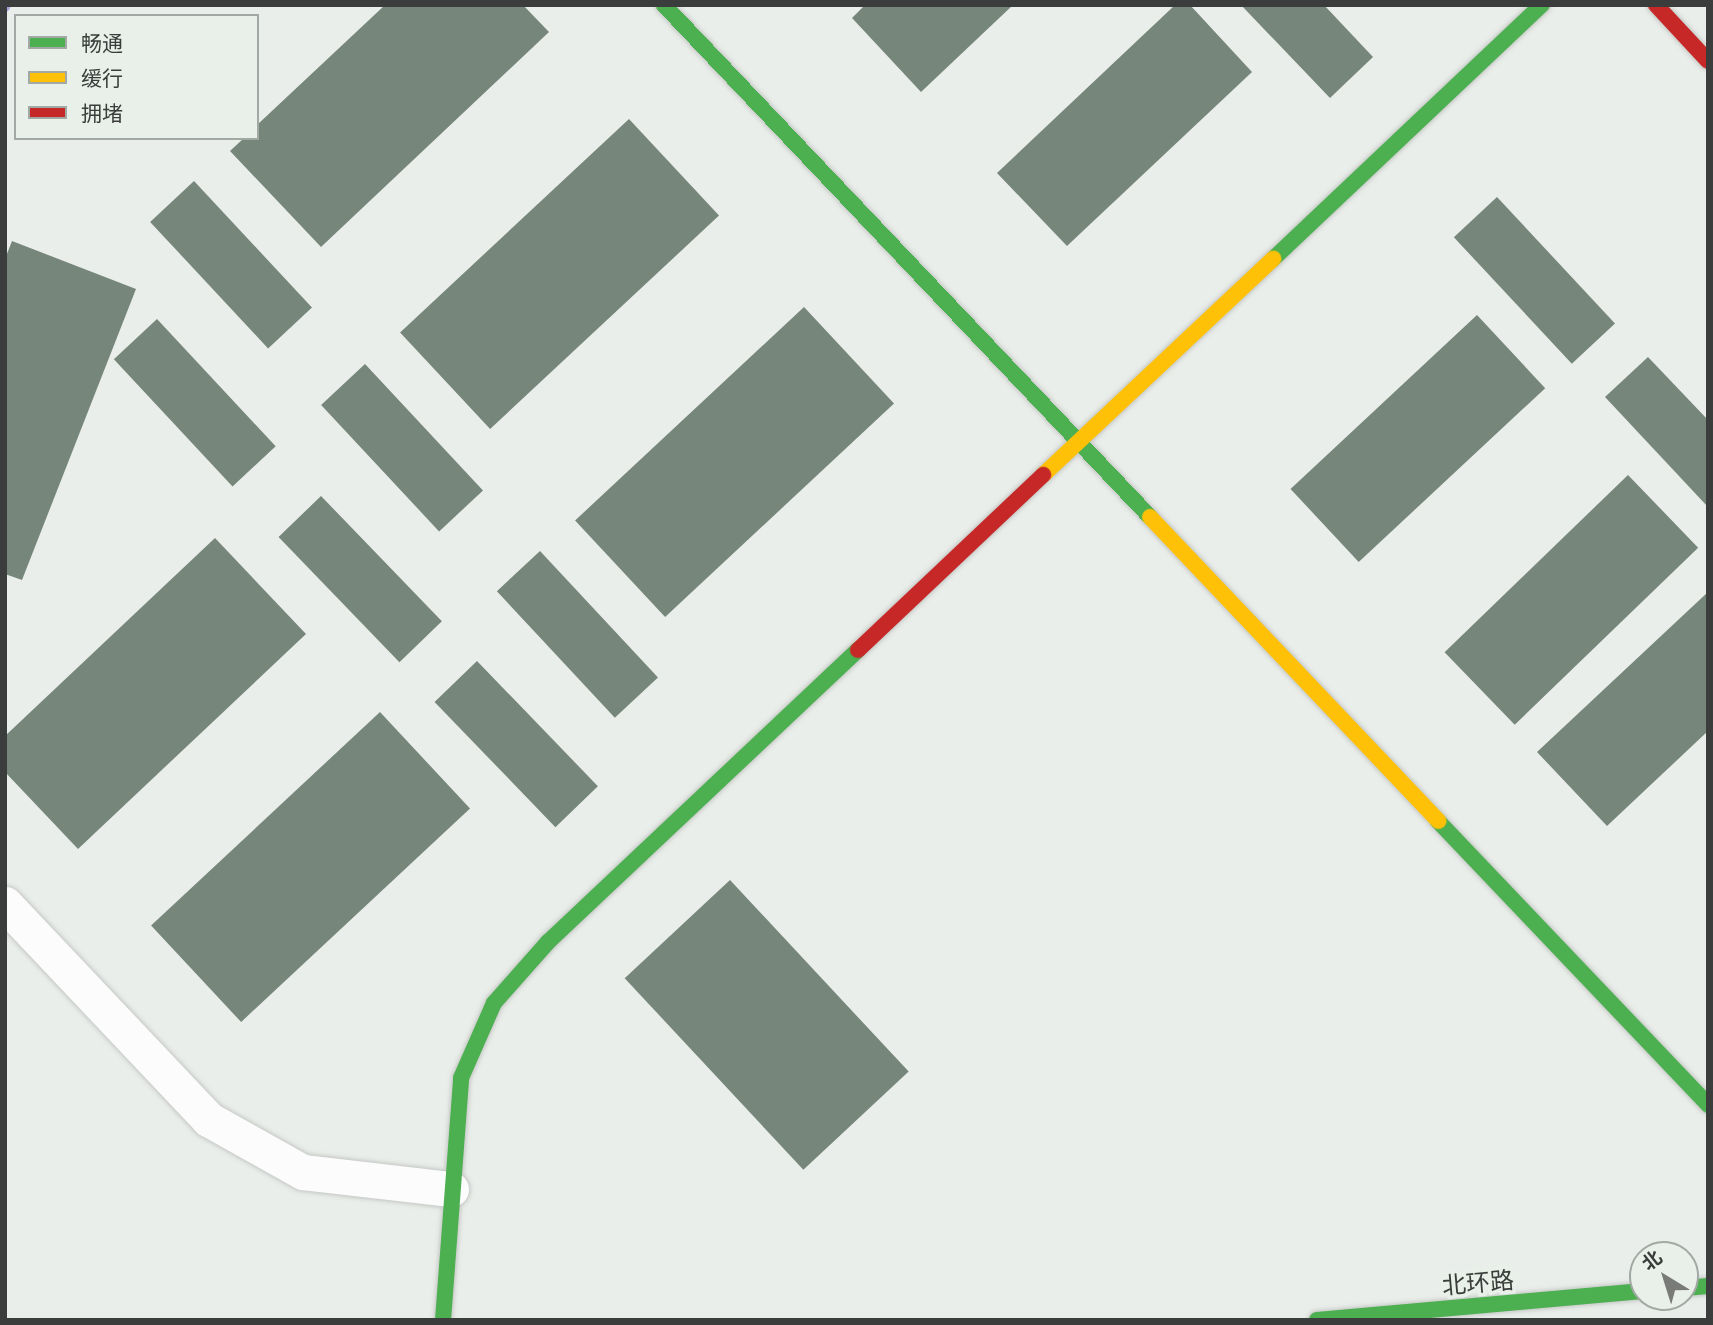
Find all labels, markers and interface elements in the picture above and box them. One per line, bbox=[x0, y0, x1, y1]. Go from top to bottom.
legend bbox=[14, 14, 259, 140]
text: 畅通 bbox=[81, 29, 123, 58]
text: 缓行 bbox=[81, 64, 123, 93]
text: 拥堵 bbox=[81, 99, 123, 128]
north arrow bbox=[1629, 1241, 1699, 1311]
text: 北 bbox=[1636, 1244, 1668, 1277]
street label: 北环路 bbox=[1441, 1266, 1515, 1300]

